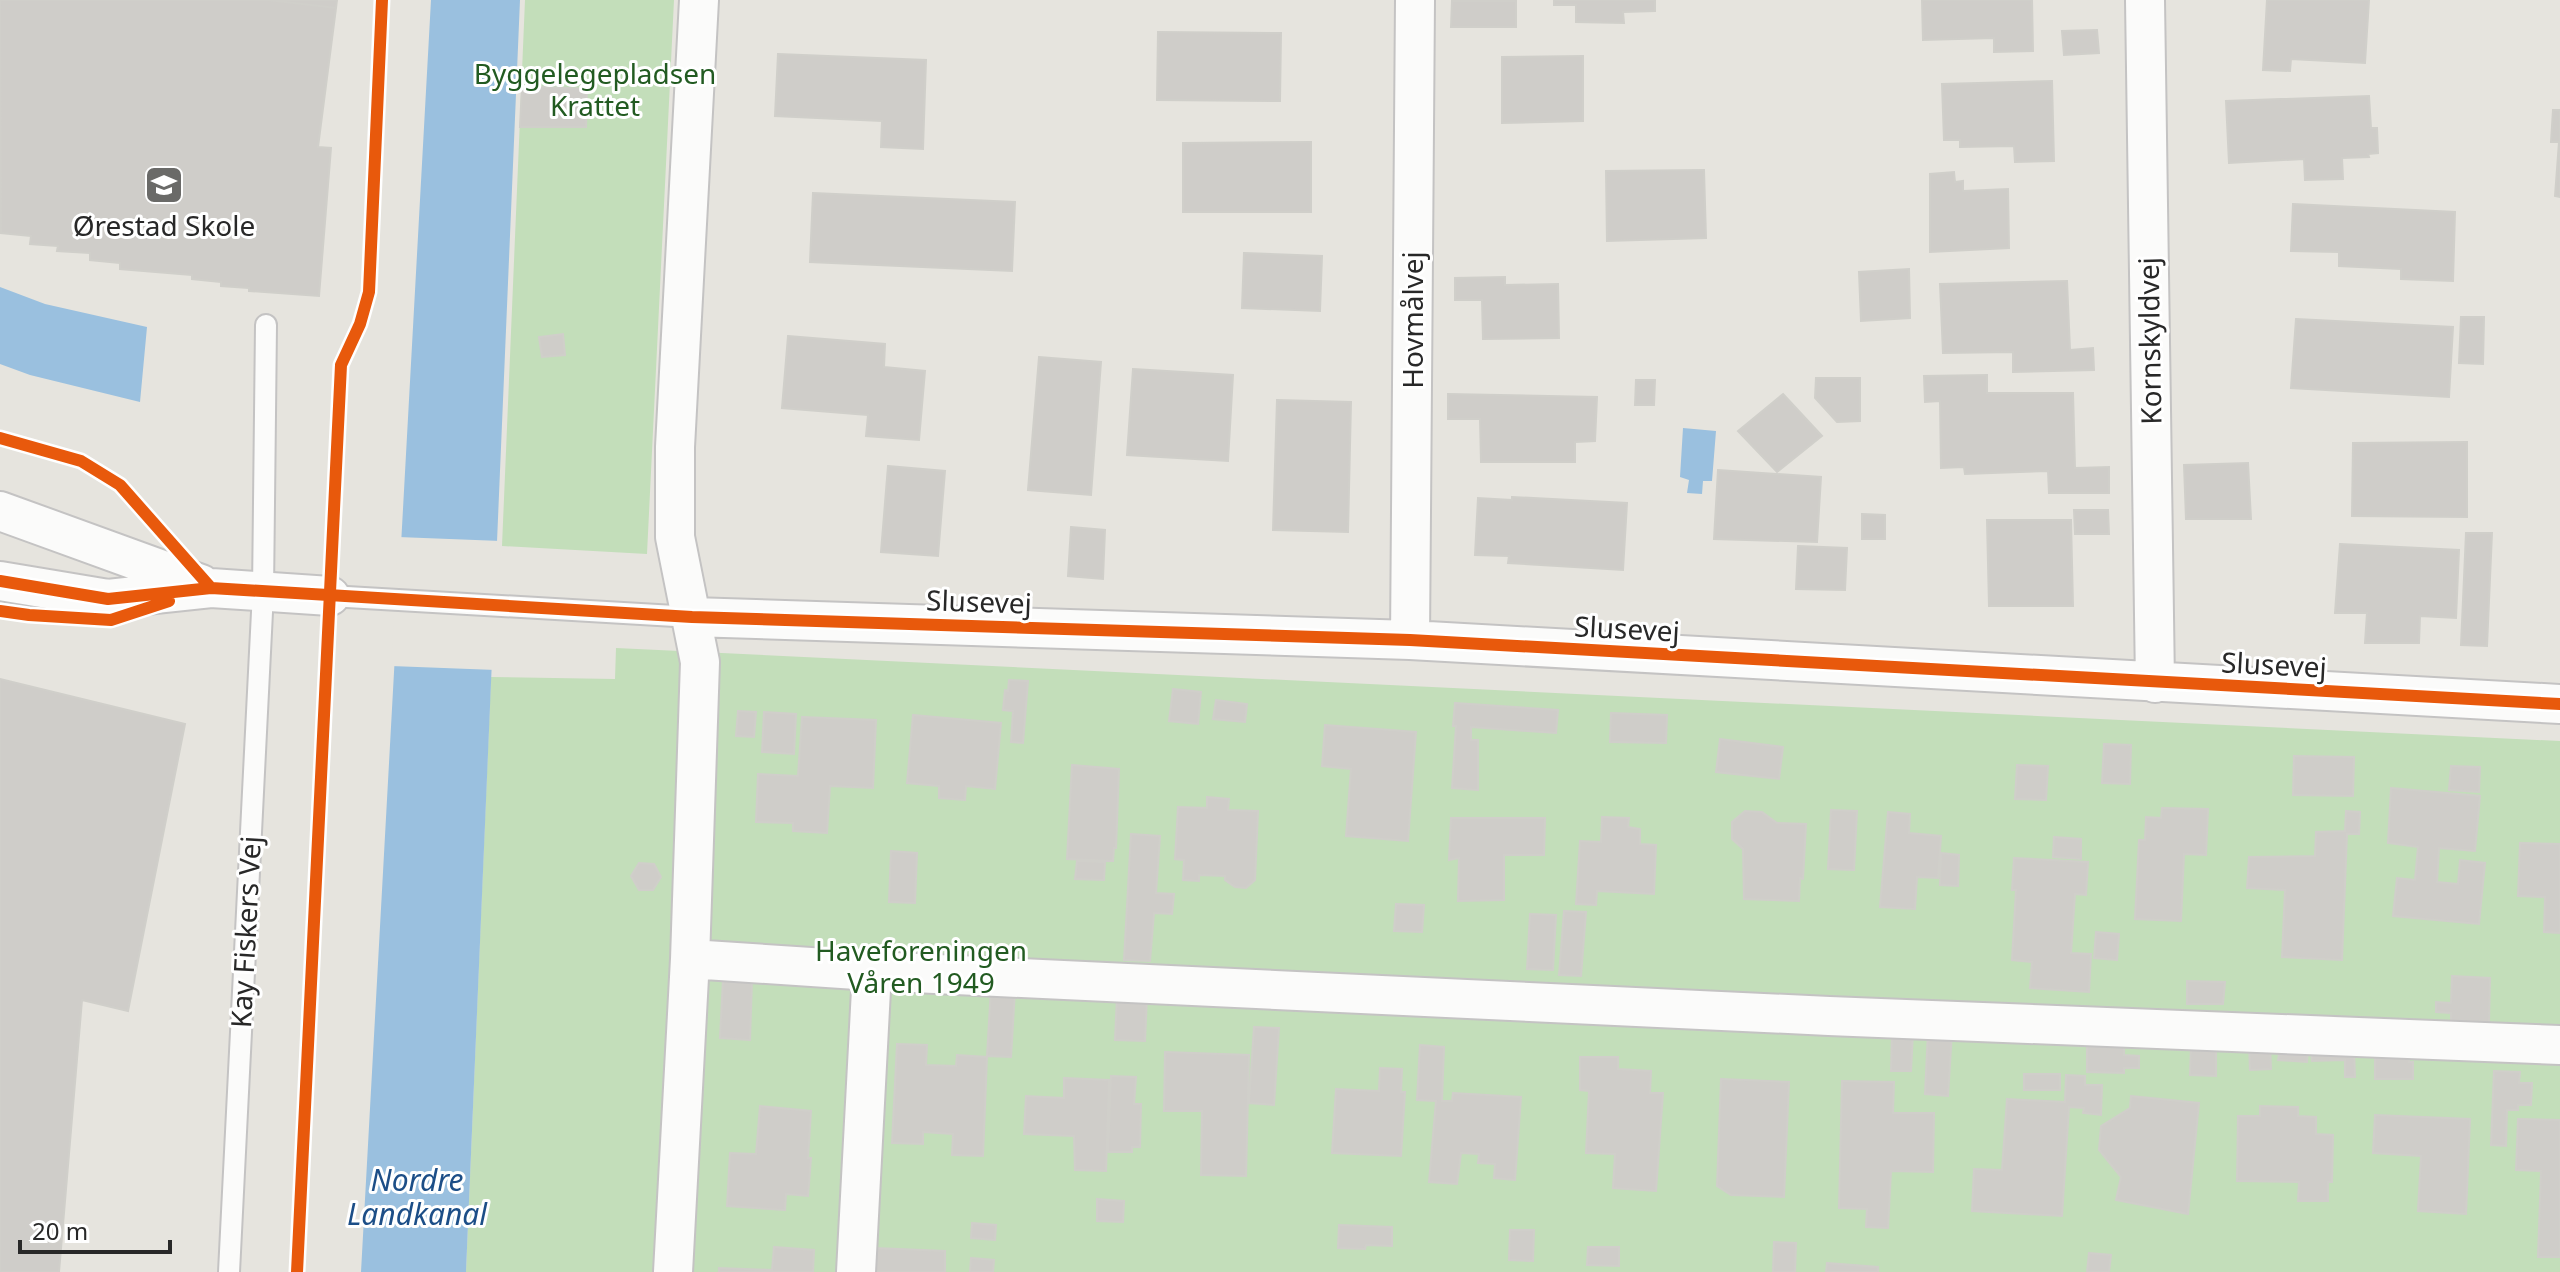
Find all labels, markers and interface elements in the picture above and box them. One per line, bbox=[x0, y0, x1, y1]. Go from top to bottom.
park label: Byggelegepladsen Krattet bbox=[474, 54, 716, 124]
school or university icon: Ørestad Skole bbox=[143, 164, 185, 206]
place label: Ørestad Skole bbox=[73, 206, 255, 244]
street label: Hovmålvej bbox=[1393, 251, 1431, 389]
street label: Kornskyldvej bbox=[2129, 257, 2169, 425]
street label: Slusevej bbox=[926, 580, 1033, 622]
street label: Slusevej bbox=[1573, 606, 1681, 650]
street label: Slusevej bbox=[2220, 642, 2328, 686]
street label: Kay Fiskers Vej bbox=[221, 835, 269, 1029]
park label: Haveforeningen Våren 1949 bbox=[815, 931, 1027, 1001]
water label: Nordre Landkanal bbox=[347, 1159, 488, 1234]
scale bar bbox=[20, 1204, 170, 1254]
text: 20 m bbox=[32, 1214, 88, 1247]

